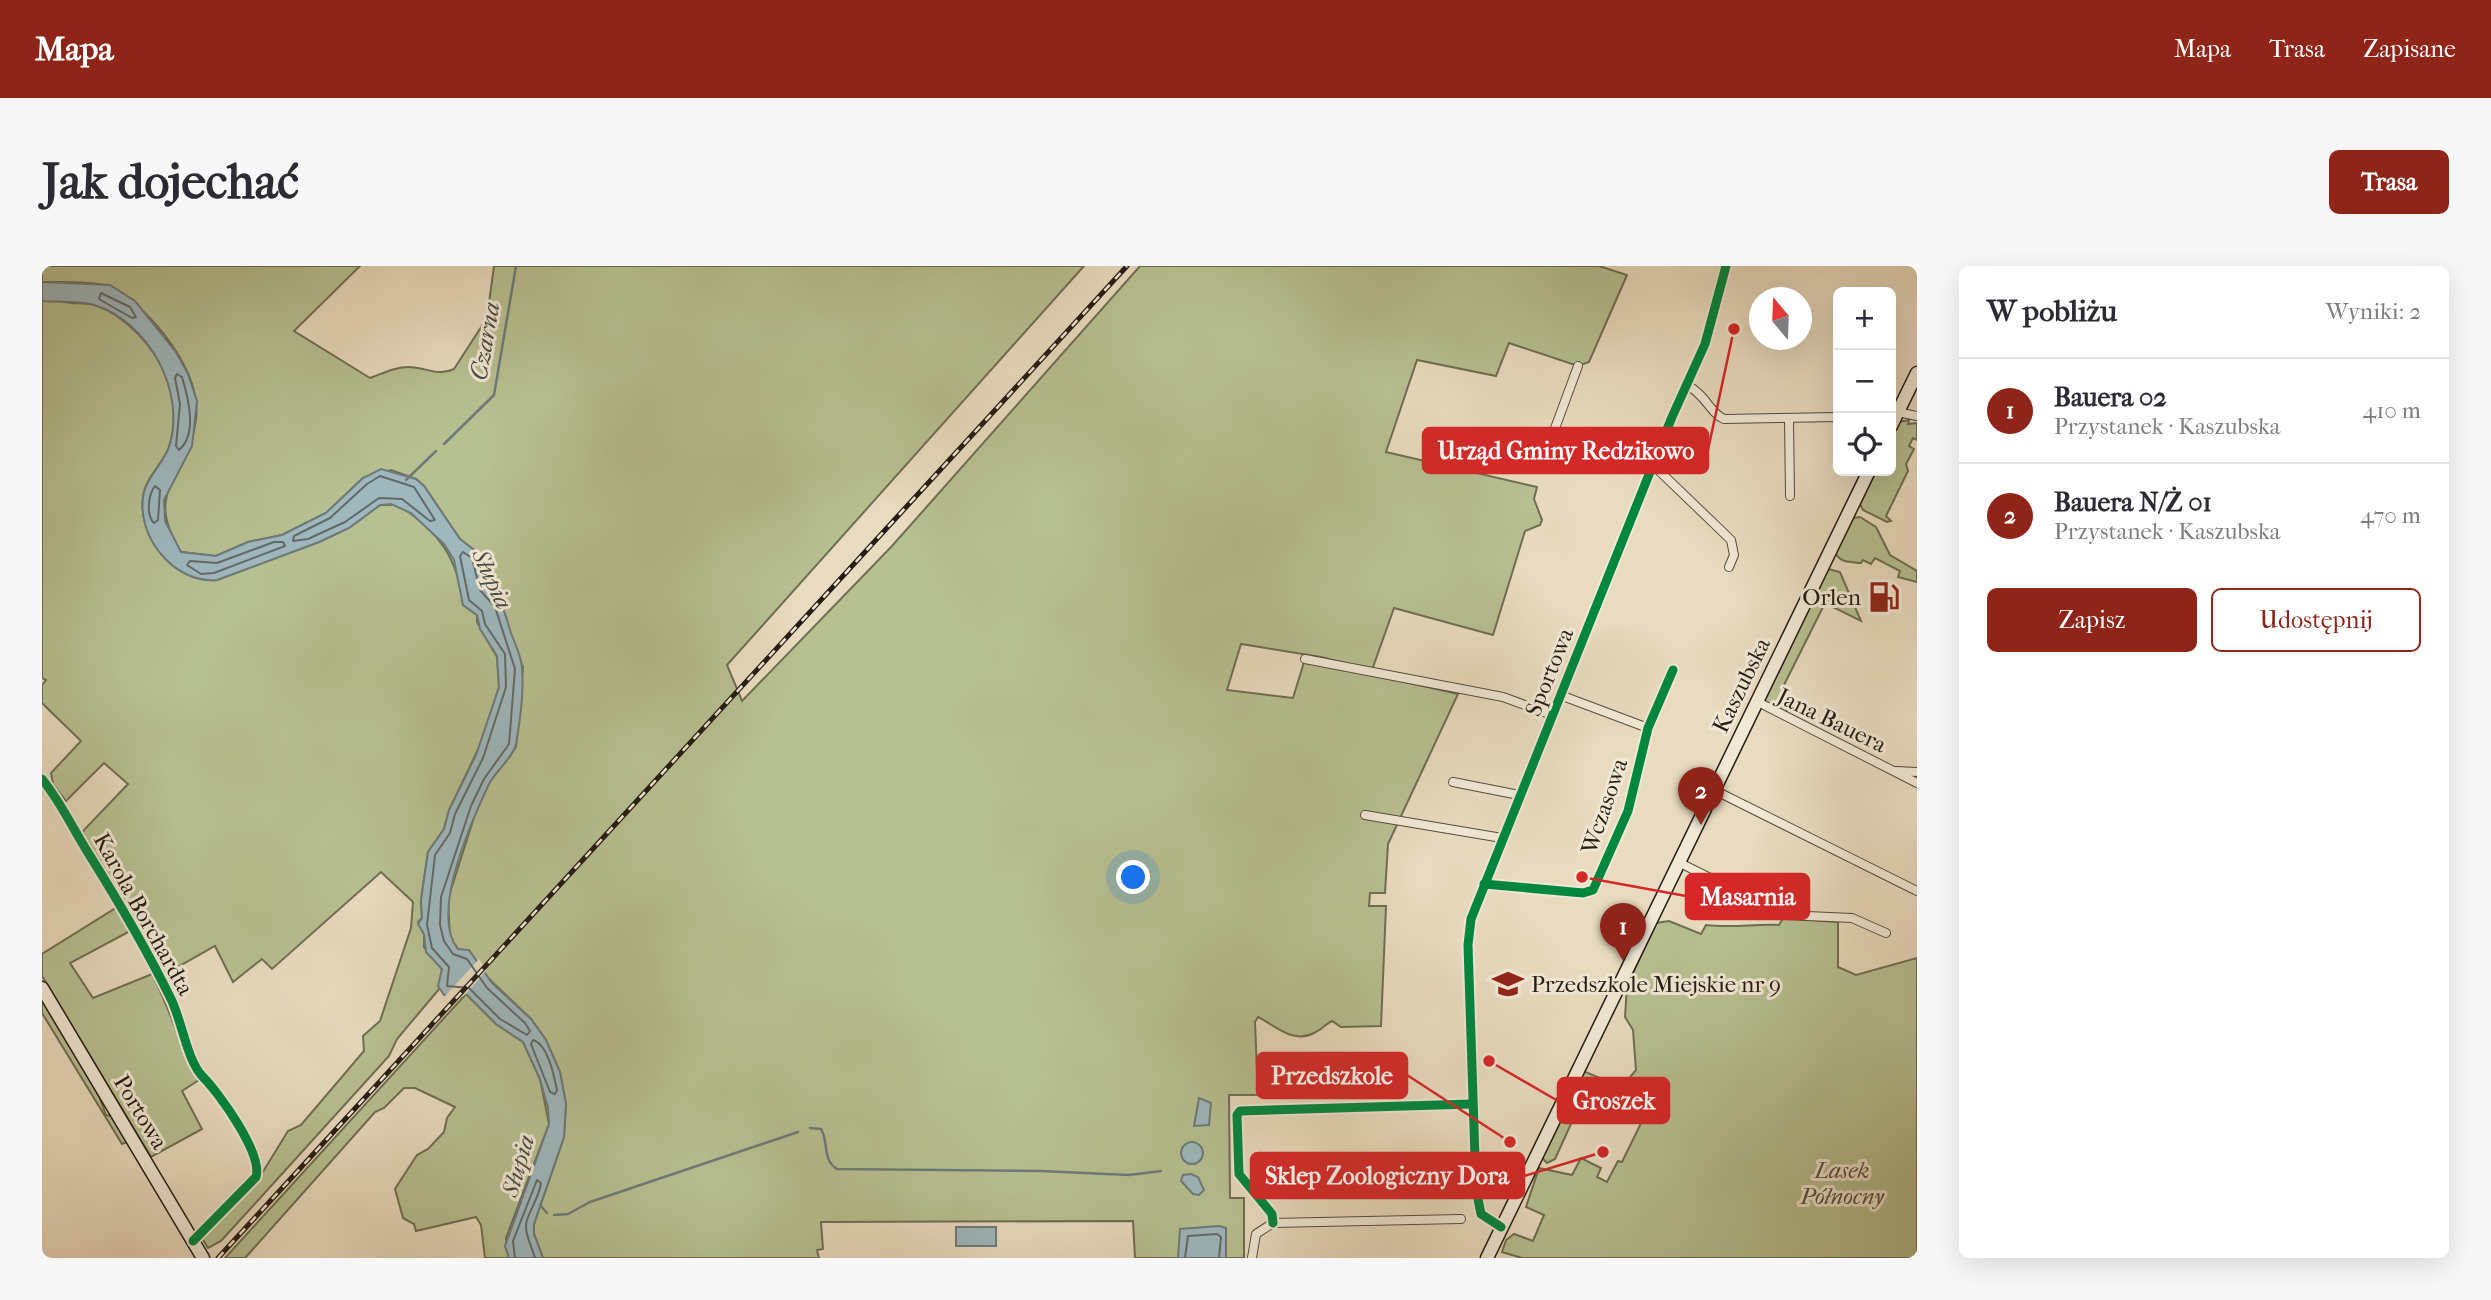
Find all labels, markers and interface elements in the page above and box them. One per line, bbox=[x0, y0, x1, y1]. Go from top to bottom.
text: Mapa bbox=[35, 30, 114, 69]
text: Mapa bbox=[2174, 35, 2231, 63]
text: Trasa bbox=[2269, 35, 2325, 63]
text: Zapisane bbox=[2363, 35, 2456, 63]
button: Trasa bbox=[2329, 150, 2449, 214]
text: Jak dojechać bbox=[42, 153, 299, 211]
north arrow bbox=[1749, 287, 1812, 350]
map controls bbox=[1833, 287, 1896, 476]
button: + bbox=[1833, 287, 1896, 350]
text: W pobliżu bbox=[1987, 294, 2117, 329]
text: Wyniki: 2 bbox=[2326, 298, 2421, 325]
water label: Czarna bbox=[464, 300, 506, 382]
button: − bbox=[1833, 350, 1896, 413]
text: Bauera 02 bbox=[2054, 382, 2167, 413]
text: 1 bbox=[2006, 397, 2014, 424]
text: 410 m bbox=[2363, 397, 2421, 424]
button: locate bbox=[1833, 413, 1896, 476]
text: Przystanek · Kaszubska bbox=[2054, 413, 2280, 440]
callout: Urząd Gminy Redzikowo bbox=[1423, 428, 1708, 473]
text: Urząd Gminy Redzikowo bbox=[1437, 437, 1694, 466]
text: Bauera N/Ż 01 bbox=[2054, 487, 2212, 518]
text: 2 bbox=[2004, 502, 2016, 529]
text: 470 m bbox=[2360, 502, 2421, 529]
text: Przystanek · Kaszubska bbox=[2054, 518, 2280, 545]
water label: Słupia bbox=[466, 544, 518, 613]
fuel station icon: Orlen bbox=[1867, 580, 1901, 614]
place label: Orlen bbox=[1802, 584, 1862, 611]
button: Zapisz bbox=[1987, 588, 2197, 652]
button: Udostępnij bbox=[2211, 588, 2421, 652]
street label: Sportowa bbox=[1520, 624, 1579, 720]
street label: Kaszubska bbox=[1707, 633, 1776, 737]
street label: Jana Bauera bbox=[1771, 682, 1891, 759]
street label: Wczasowa bbox=[1575, 754, 1634, 858]
pin: 2 bbox=[1678, 767, 1724, 825]
street label: Karola Borchardta bbox=[88, 828, 199, 1000]
your location bbox=[1116, 860, 1150, 894]
callout: Masarnia bbox=[1686, 874, 1809, 919]
text: Masarnia bbox=[1700, 883, 1797, 911]
pin: 1 bbox=[1600, 903, 1646, 961]
school or university icon: Przedszkole Miejskie nr 9 bbox=[1491, 967, 1525, 1001]
place label: Przedszkole Miejskie nr 9 bbox=[1531, 971, 1781, 998]
callout: Przedszkole bbox=[1257, 1053, 1407, 1098]
text: Przedszkole bbox=[1271, 1062, 1393, 1090]
street label: Portowa bbox=[108, 1070, 173, 1155]
callout: Groszek bbox=[1558, 1078, 1669, 1123]
text: Groszek bbox=[1573, 1087, 1656, 1115]
water label: Słupia bbox=[496, 1132, 540, 1201]
callout: Sklep Zoologiczny Dora bbox=[1251, 1153, 1524, 1198]
park label: Lasek Północny bbox=[1799, 1157, 1884, 1210]
text: Sklep Zoologiczny Dora bbox=[1265, 1162, 1510, 1190]

